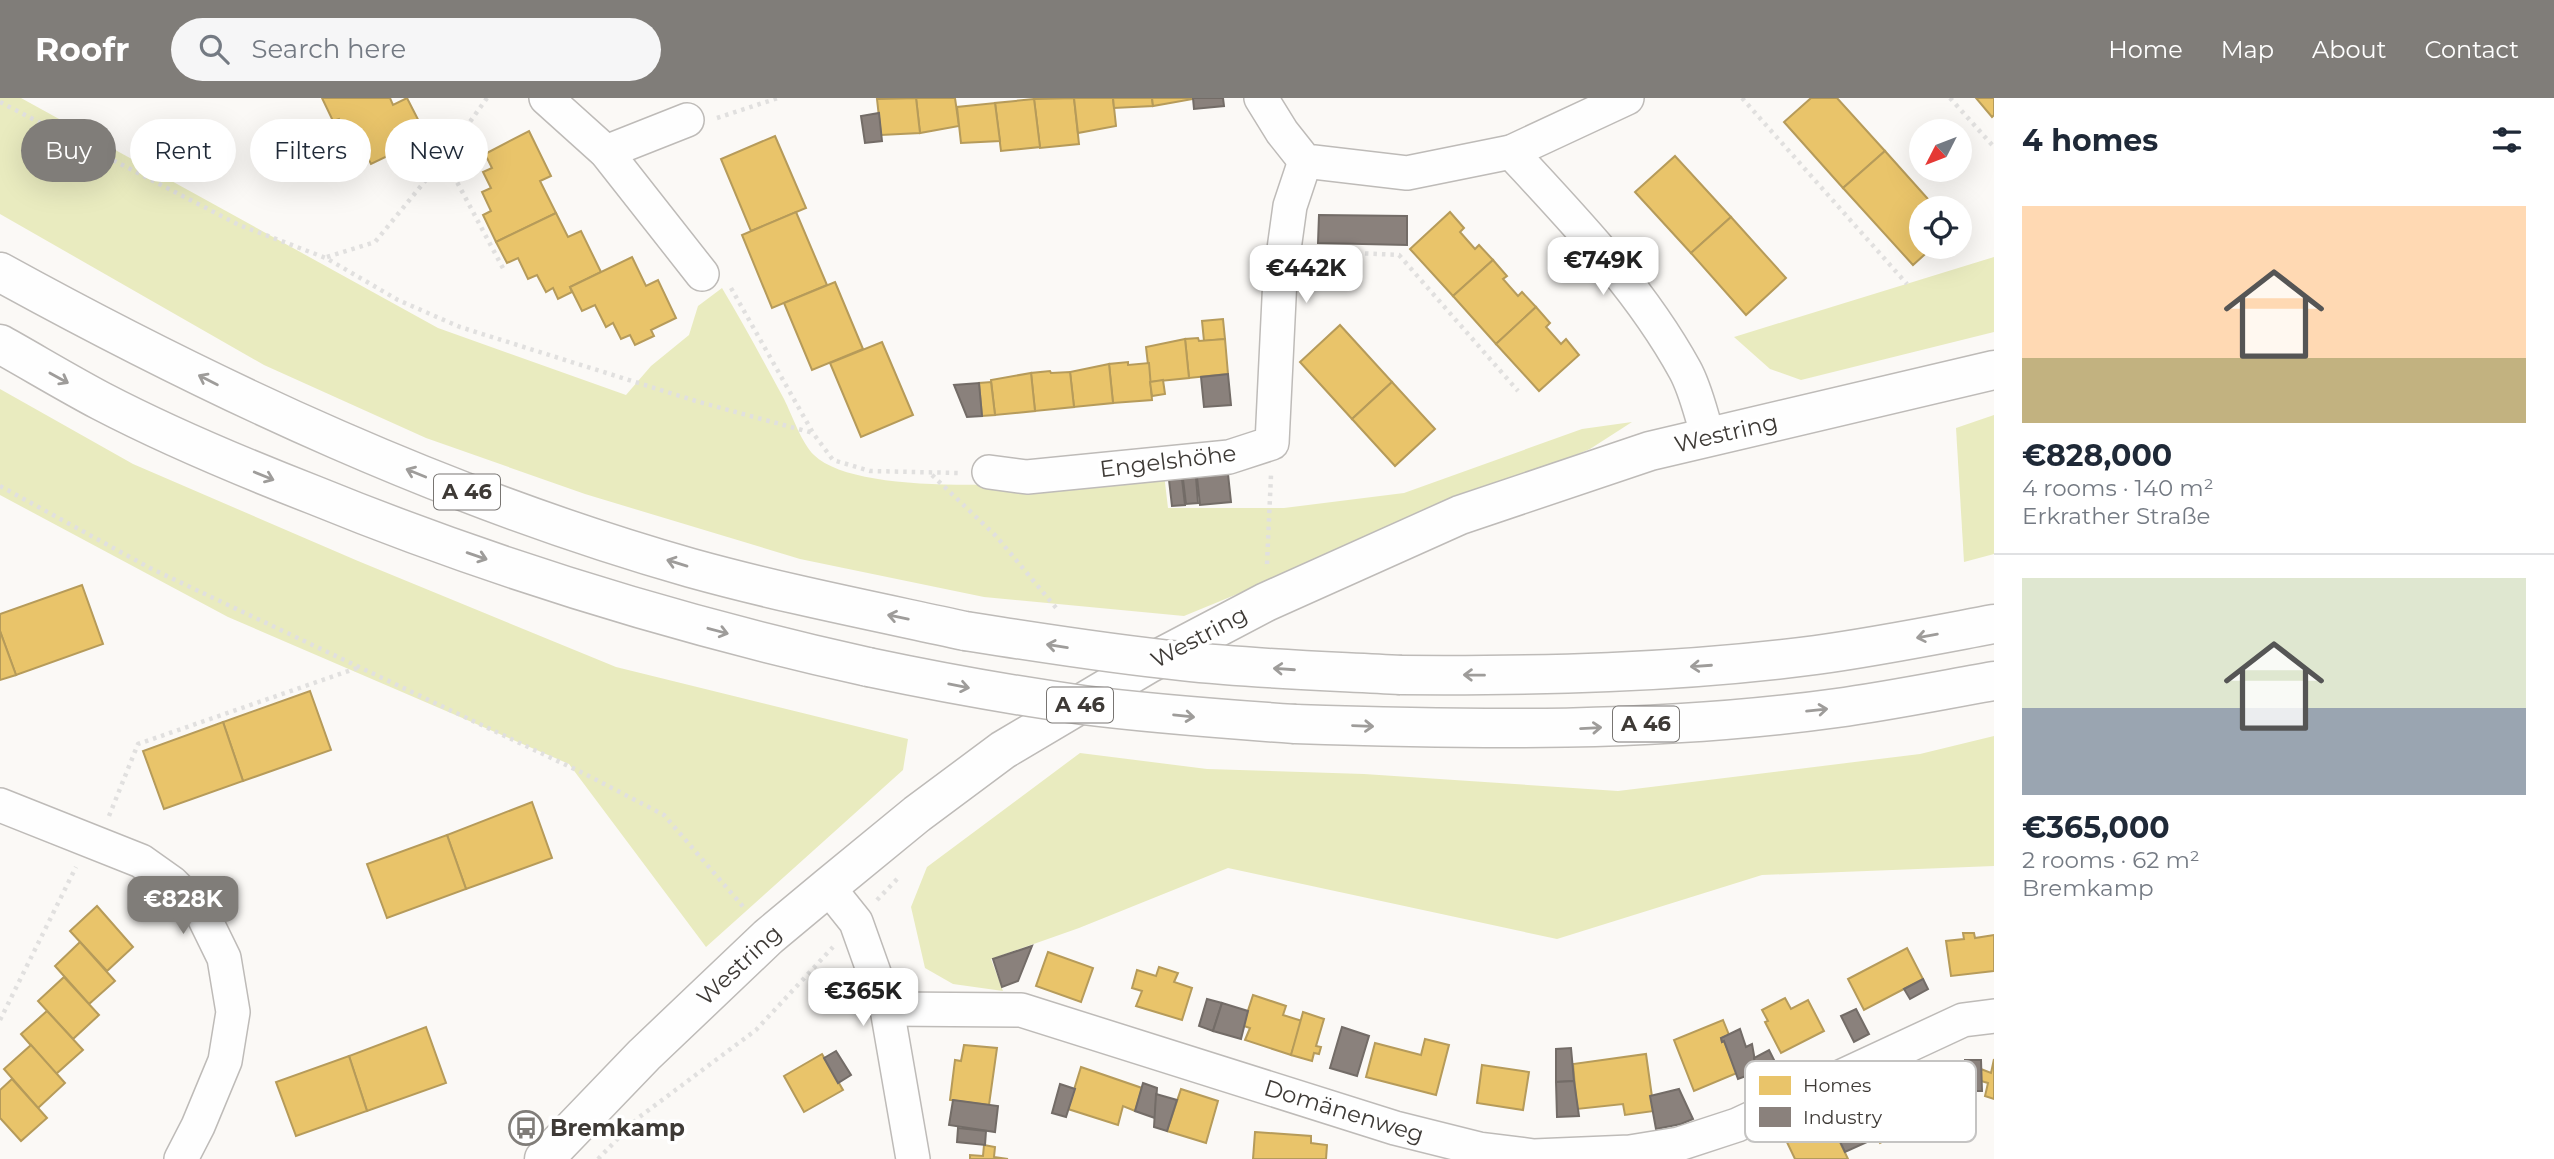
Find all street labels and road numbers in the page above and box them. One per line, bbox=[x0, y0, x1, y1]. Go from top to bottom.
street label: Westring bbox=[1672, 408, 1780, 458]
street label: Engelshöhe bbox=[1098, 439, 1238, 483]
road number: A 46 bbox=[434, 474, 500, 510]
street label: Westring bbox=[1146, 600, 1252, 674]
road number: A 46 bbox=[1047, 688, 1113, 722]
road number: A 46 bbox=[1613, 706, 1679, 742]
street label: Westring bbox=[691, 919, 787, 1011]
street label: Domänenweg bbox=[1261, 1073, 1427, 1149]

